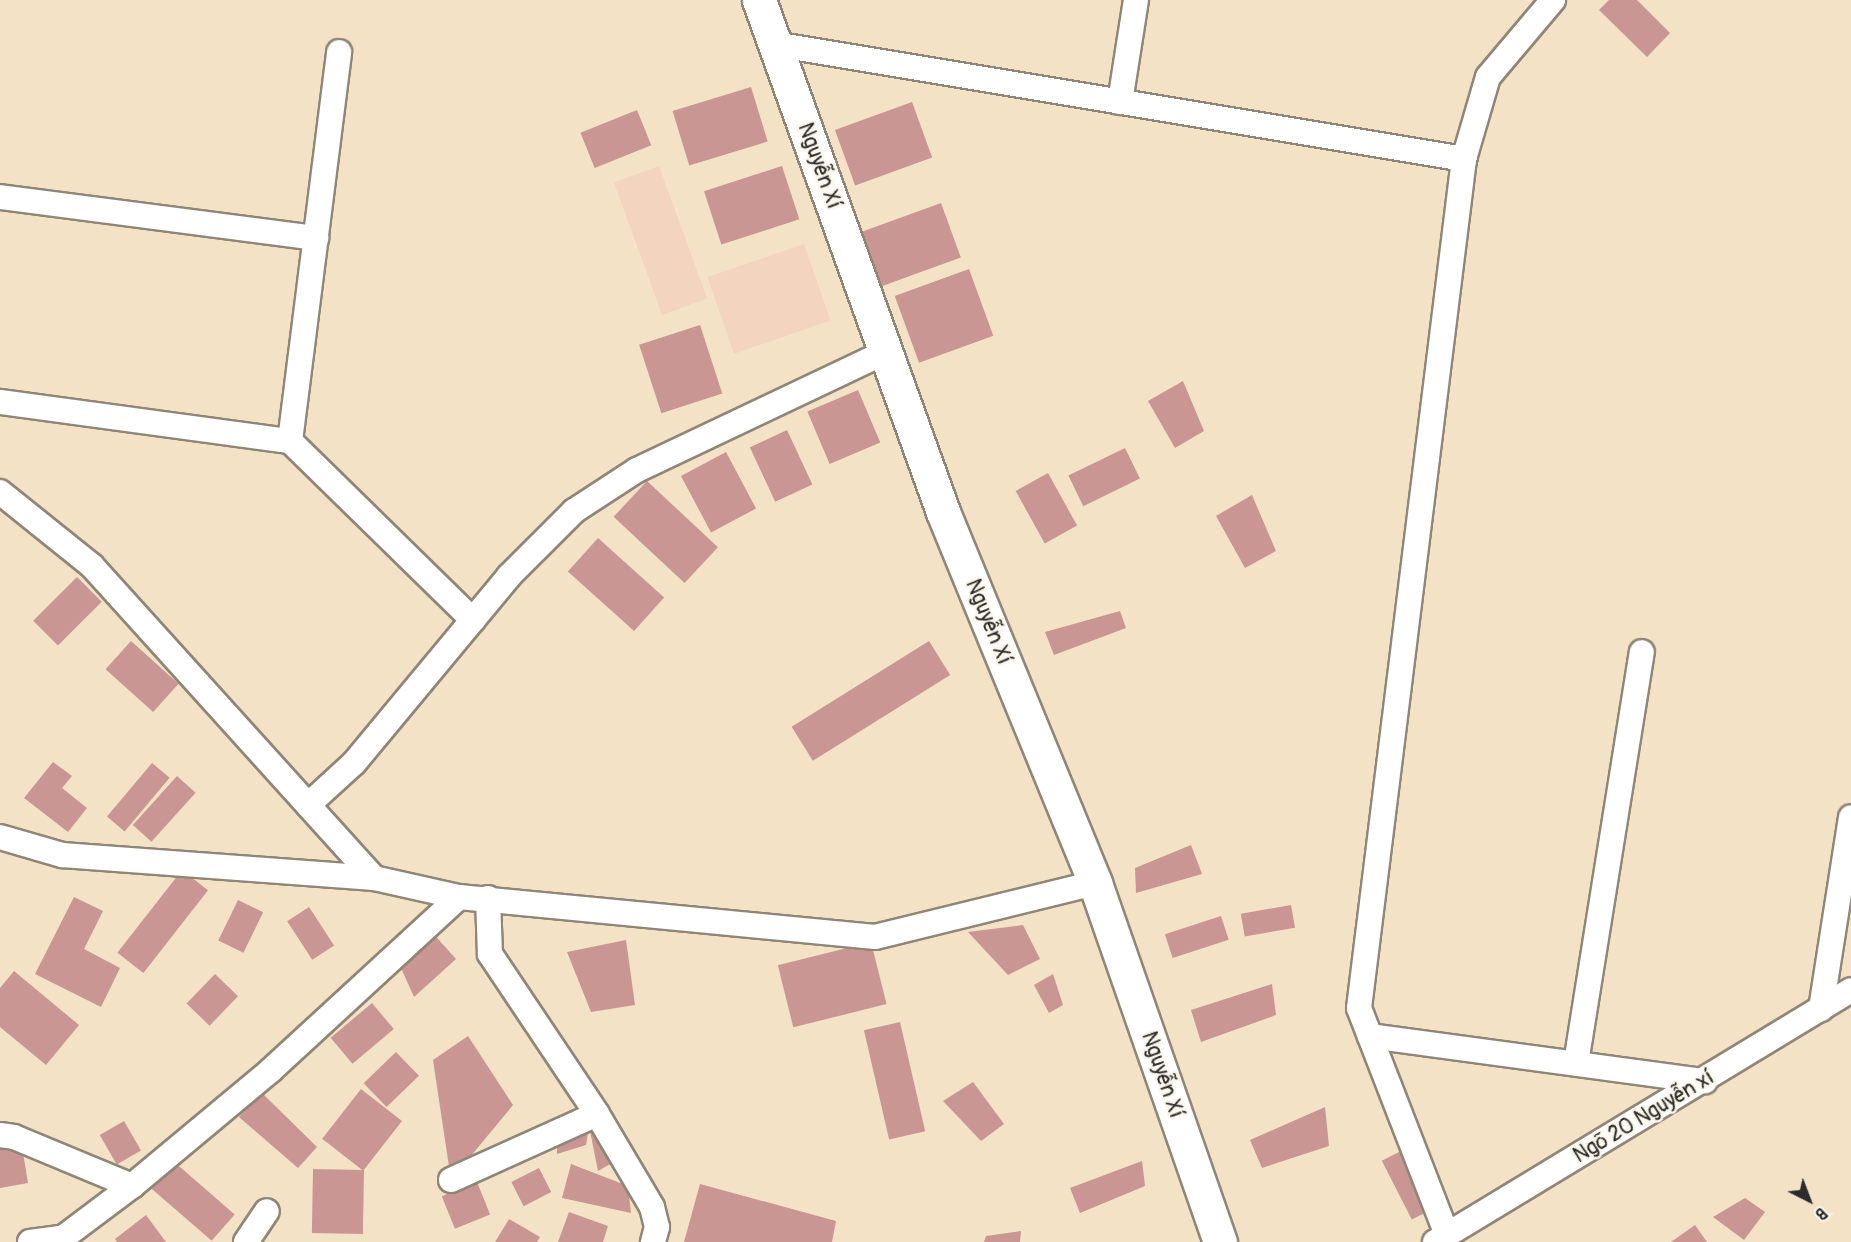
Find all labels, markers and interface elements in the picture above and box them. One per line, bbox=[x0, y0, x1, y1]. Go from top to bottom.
street label: Nguyễn Xí bbox=[792, 120, 846, 212]
street label: Nguyễn Xí bbox=[960, 576, 1016, 668]
street label: Nguyễn Xí bbox=[1135, 1029, 1189, 1121]
street label: Ngõ 20 Nguyễn xí bbox=[1569, 1065, 1719, 1169]
north arrow bbox=[1779, 1170, 1839, 1230]
text: B bbox=[1811, 1203, 1831, 1224]

